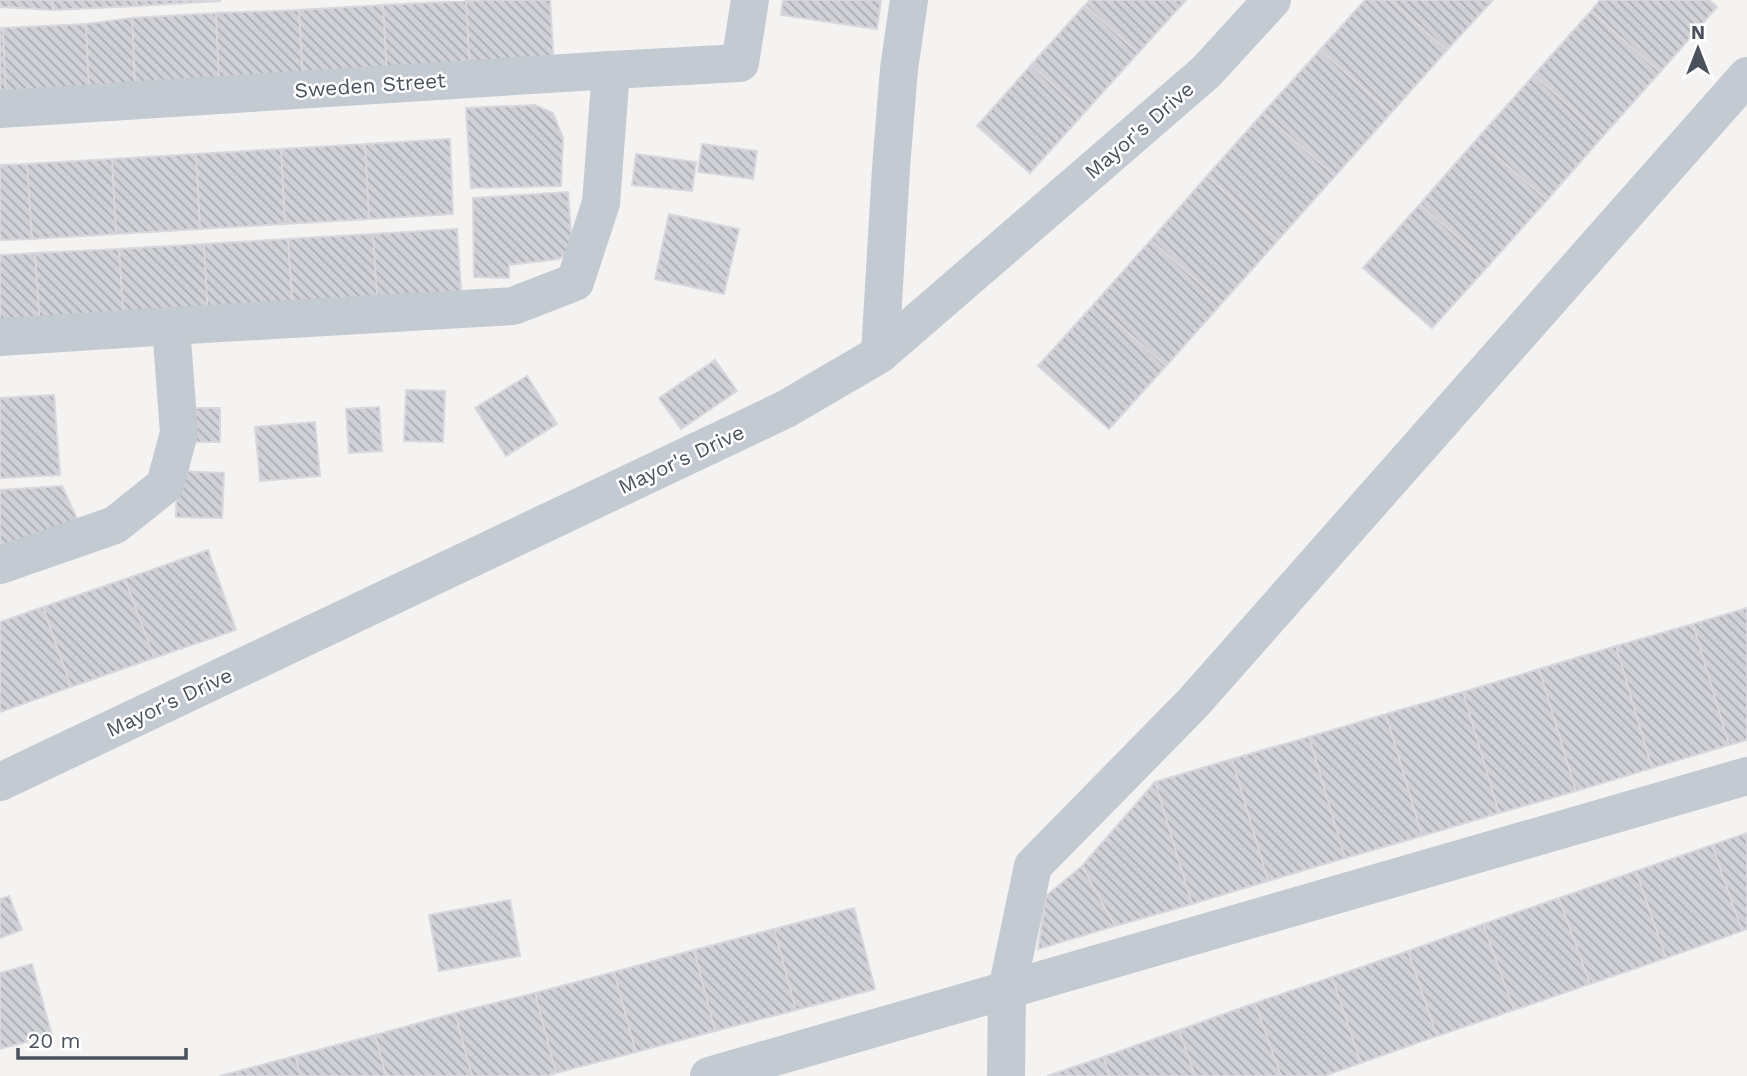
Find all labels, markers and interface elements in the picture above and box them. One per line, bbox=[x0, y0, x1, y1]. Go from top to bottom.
north arrow bbox=[1663, 14, 1733, 84]
text: N bbox=[1691, 21, 1705, 44]
street label: Sweden Street bbox=[294, 67, 447, 103]
street label: Mayor's Drive bbox=[1079, 76, 1199, 184]
street label: Mayor's Drive bbox=[614, 419, 748, 499]
street label: Mayor's Drive bbox=[102, 662, 236, 742]
scale bar bbox=[18, 1016, 186, 1060]
text: 20 m bbox=[28, 1028, 80, 1053]

